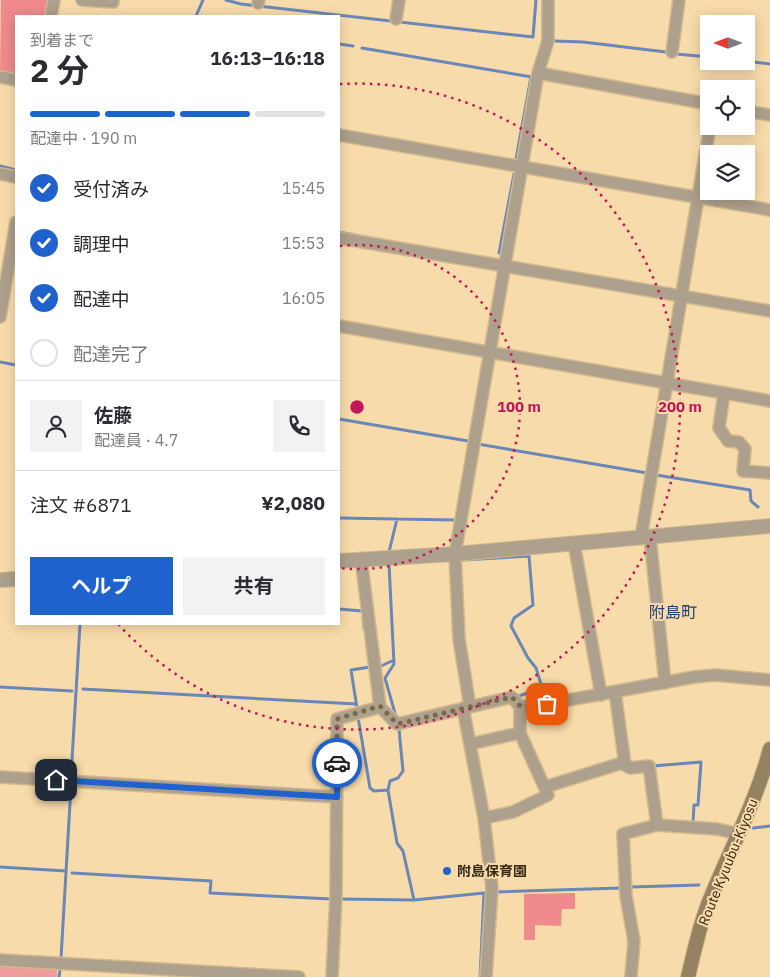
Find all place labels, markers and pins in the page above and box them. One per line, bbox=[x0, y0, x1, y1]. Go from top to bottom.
centre of rings bbox=[348, 398, 366, 416]
pin bbox=[526, 683, 568, 725]
pin bbox=[35, 759, 77, 801]
place label: 附島保育園 bbox=[457, 862, 527, 880]
marker: 附島保育園 bbox=[441, 865, 453, 877]

